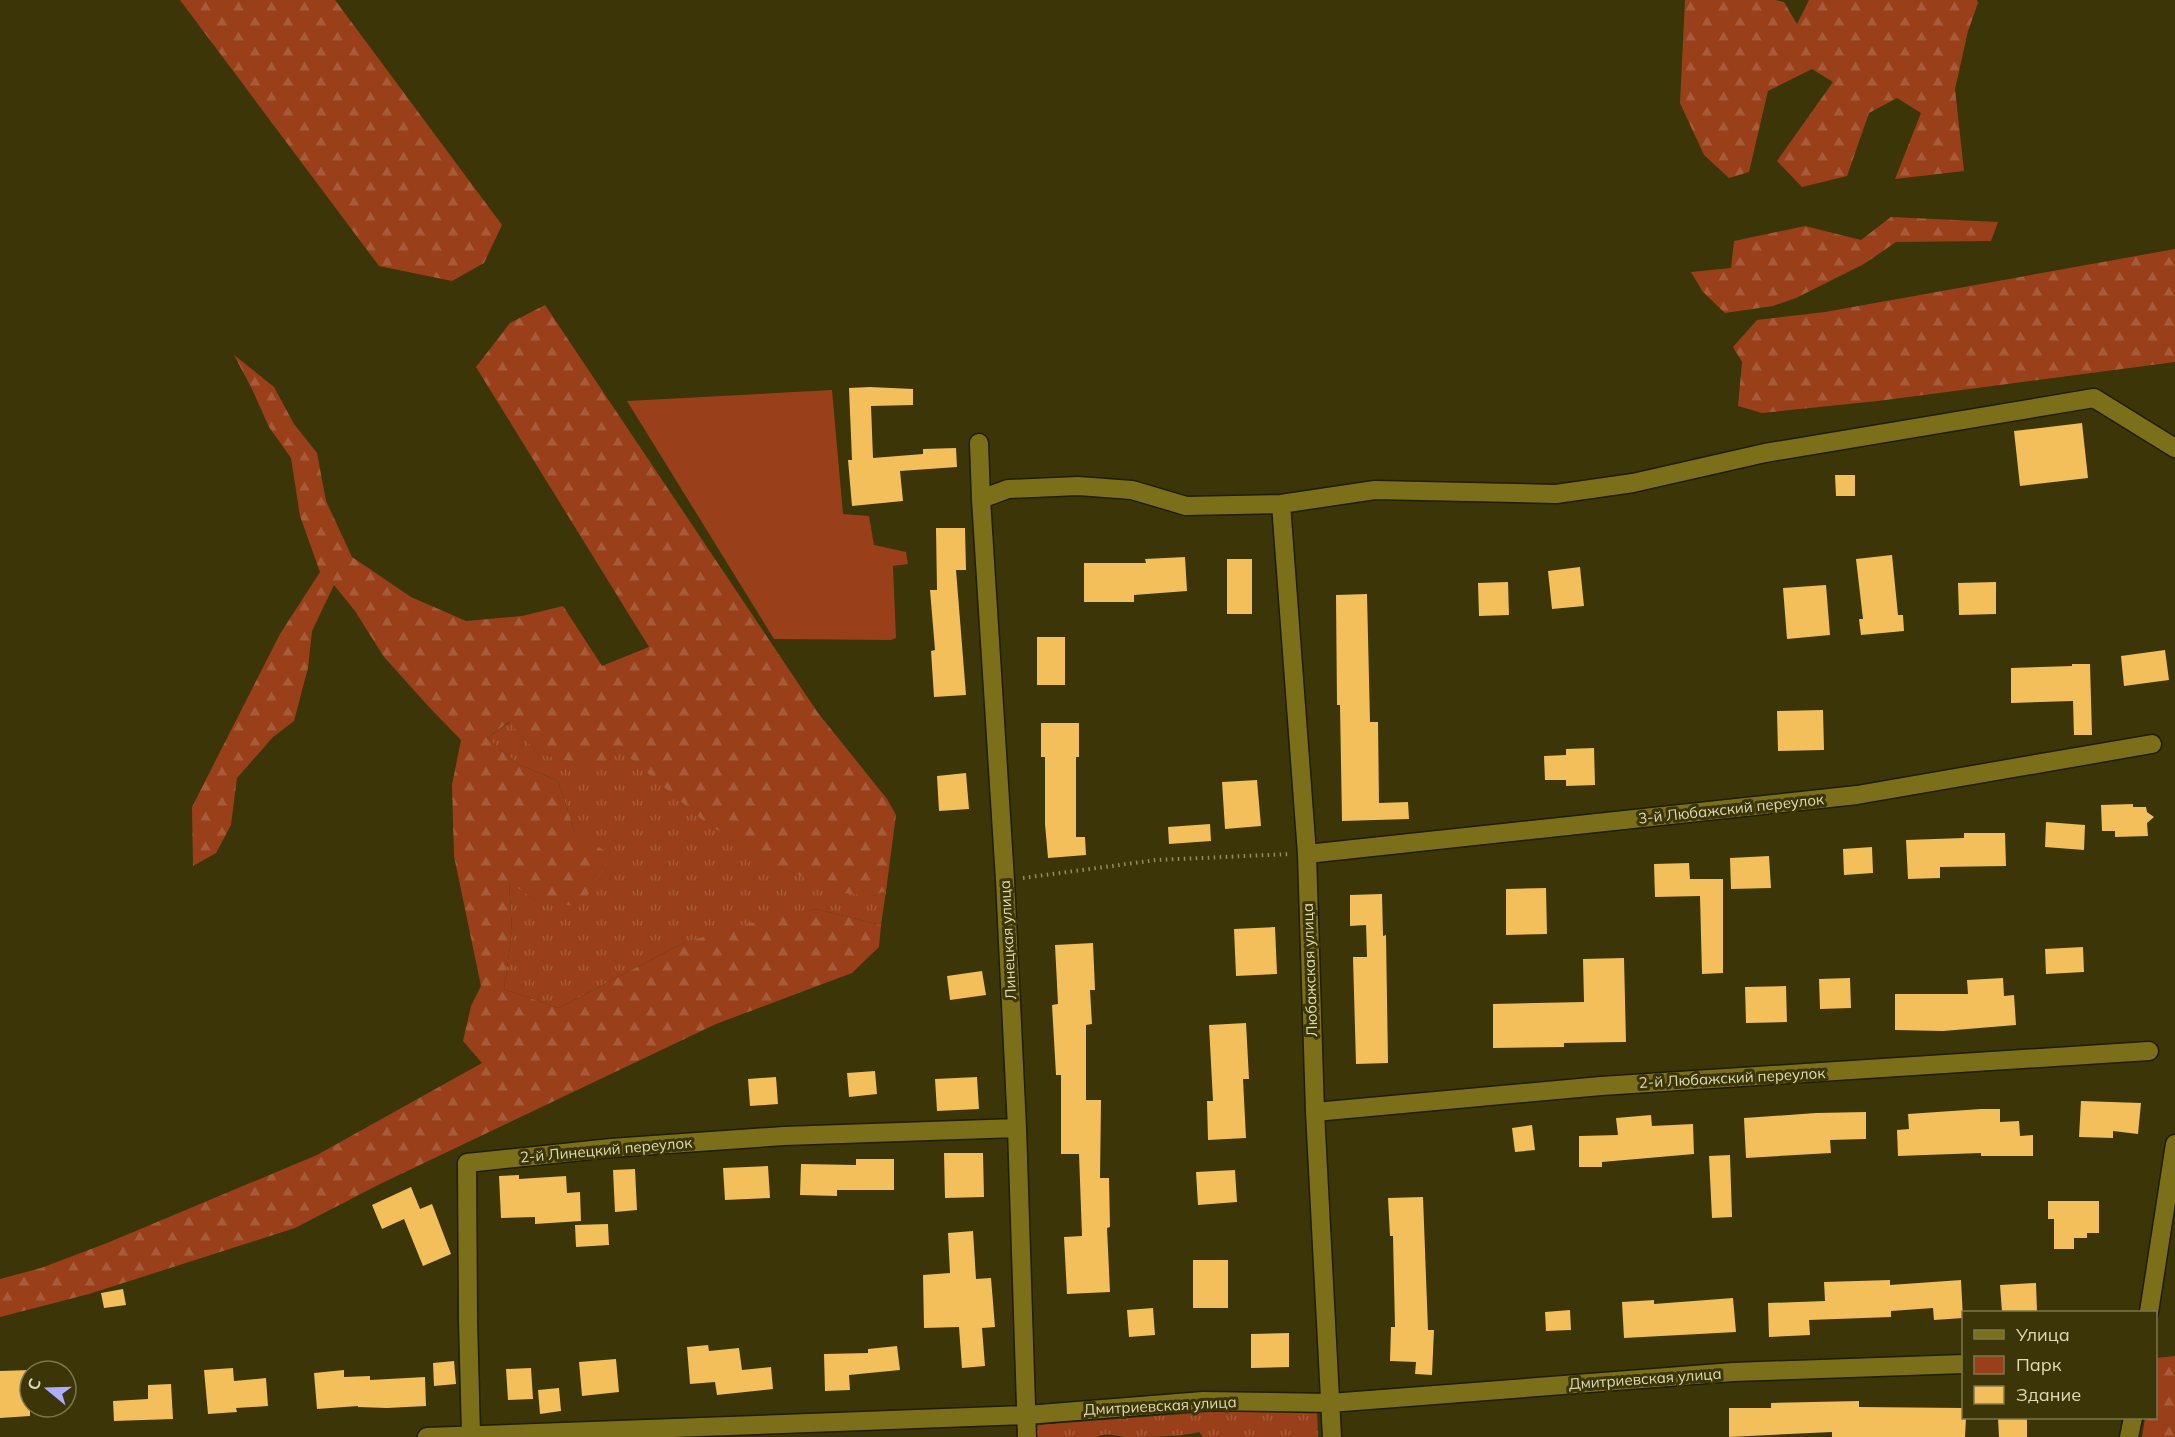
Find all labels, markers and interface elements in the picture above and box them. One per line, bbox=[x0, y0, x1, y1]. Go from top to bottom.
street label: 3-й Любажский переулок bbox=[1637, 789, 1826, 828]
street label: Линецкая улица bbox=[995, 880, 1020, 1000]
street label: Любажская улица bbox=[1298, 903, 1321, 1037]
street label: 2-й Любажский переулок bbox=[1638, 1063, 1827, 1092]
street label: 2-й Линецкий переулок bbox=[519, 1132, 694, 1166]
legend bbox=[1962, 1311, 2157, 1419]
text: Улица bbox=[2015, 1323, 2070, 1346]
text: Парк bbox=[2016, 1353, 2062, 1376]
north arrow bbox=[18, 1359, 78, 1419]
street label: Дмитриевская улица bbox=[1568, 1364, 1722, 1393]
text: С bbox=[23, 1376, 45, 1393]
text: Здание bbox=[2016, 1383, 2081, 1406]
street label: Дмитриевская улица bbox=[1083, 1392, 1237, 1419]

